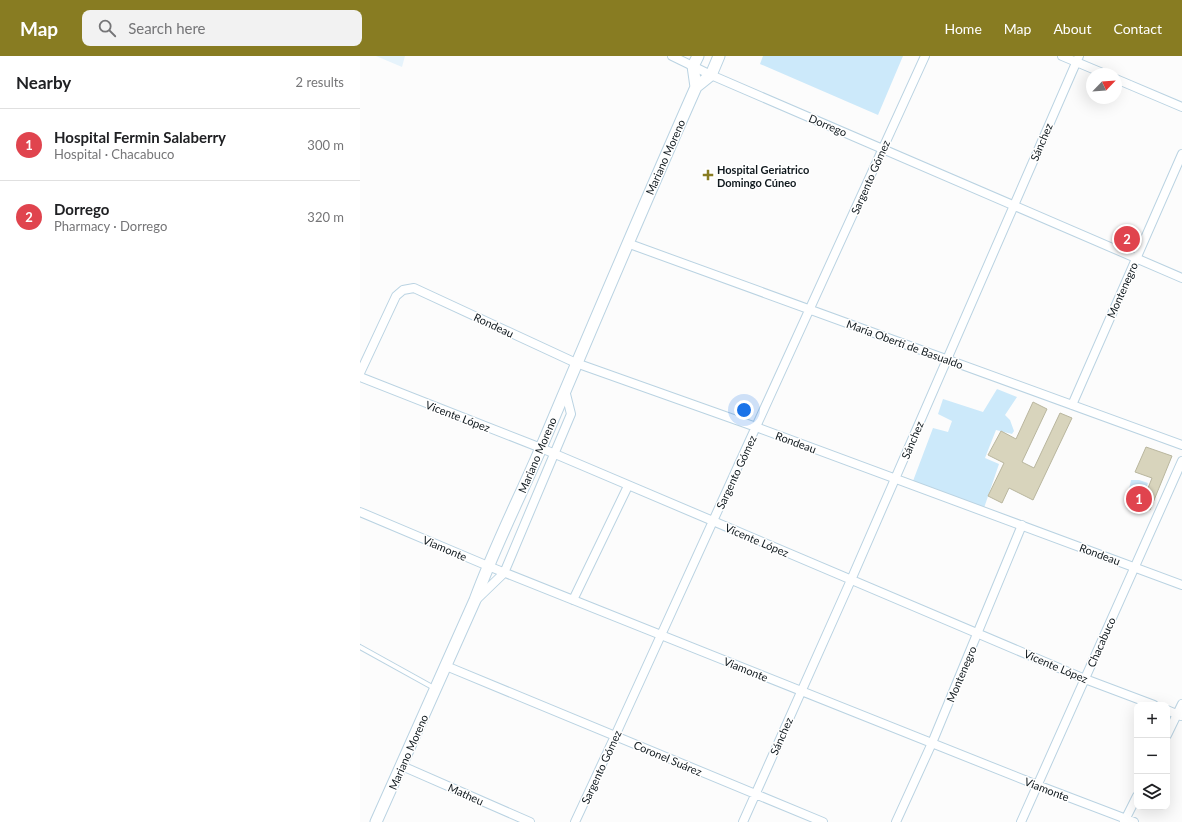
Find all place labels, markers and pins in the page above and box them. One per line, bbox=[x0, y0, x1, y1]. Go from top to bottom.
place label: Hospital Geriatrico Domingo Cúneo bbox=[717, 163, 809, 189]
marker: Hospital Geriatrico Domingo Cúneo bbox=[702, 169, 714, 181]
pin: 2 bbox=[1114, 224, 1140, 254]
pin: 1 bbox=[1126, 484, 1152, 514]

